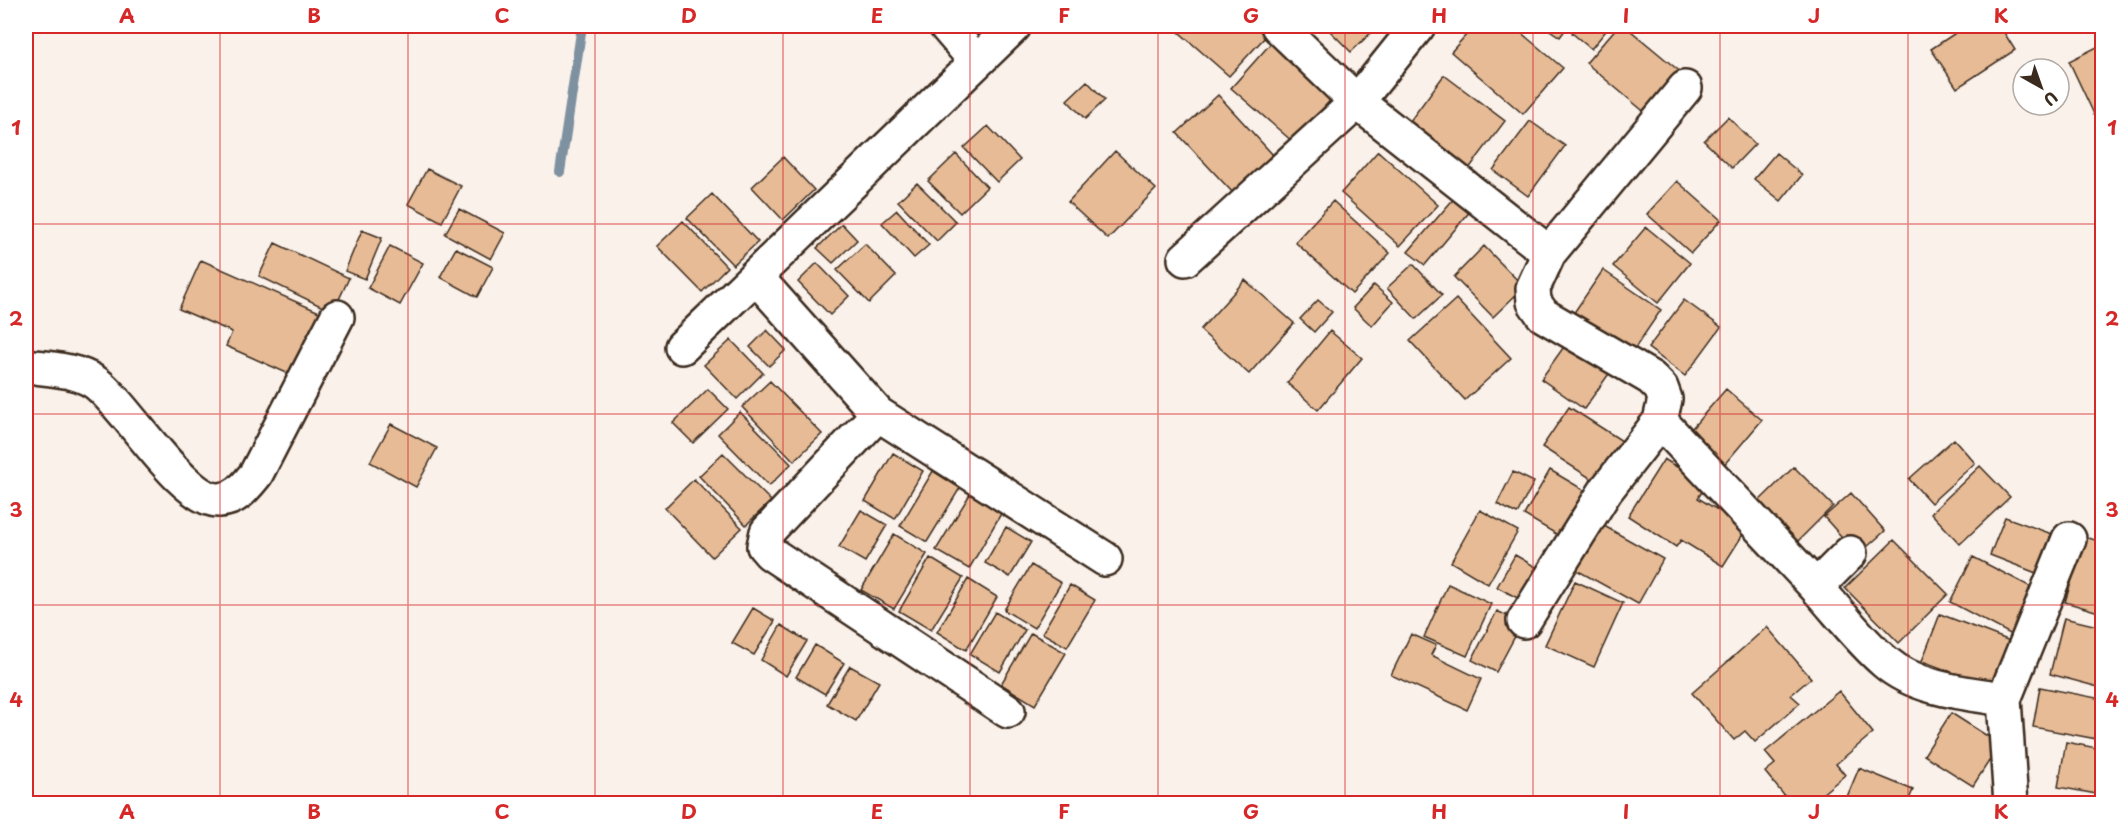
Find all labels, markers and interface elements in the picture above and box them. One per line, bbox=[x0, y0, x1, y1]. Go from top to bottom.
text: A bbox=[119, 0, 135, 30]
text: B bbox=[307, 0, 321, 30]
text: C bbox=[494, 0, 510, 30]
text: D bbox=[681, 0, 697, 30]
text: E bbox=[871, 0, 883, 30]
text: F bbox=[1058, 0, 1070, 30]
text: G bbox=[1243, 0, 1259, 30]
text: H bbox=[1431, 0, 1447, 30]
text: I bbox=[1623, 0, 1629, 30]
text: J bbox=[1808, 0, 1820, 30]
text: K bbox=[1994, 0, 2009, 30]
north arrow bbox=[2011, 57, 2071, 117]
text: U bbox=[2039, 86, 2064, 112]
text: 1 bbox=[11, 112, 21, 142]
text: 1 bbox=[2107, 112, 2117, 142]
text: 2 bbox=[9, 303, 23, 333]
text: 2 bbox=[2105, 303, 2119, 333]
text: 3 bbox=[9, 494, 23, 524]
text: 3 bbox=[2105, 494, 2119, 524]
text: 4 bbox=[9, 684, 23, 714]
text: 4 bbox=[2105, 684, 2119, 714]
text: A bbox=[119, 796, 135, 826]
text: B bbox=[307, 796, 321, 826]
text: C bbox=[494, 796, 510, 826]
text: D bbox=[681, 796, 697, 826]
text: E bbox=[871, 796, 883, 826]
text: F bbox=[1058, 796, 1070, 826]
text: G bbox=[1243, 796, 1259, 826]
text: H bbox=[1431, 796, 1447, 826]
text: I bbox=[1623, 796, 1629, 826]
text: J bbox=[1808, 796, 1820, 826]
text: K bbox=[1994, 796, 2009, 826]

